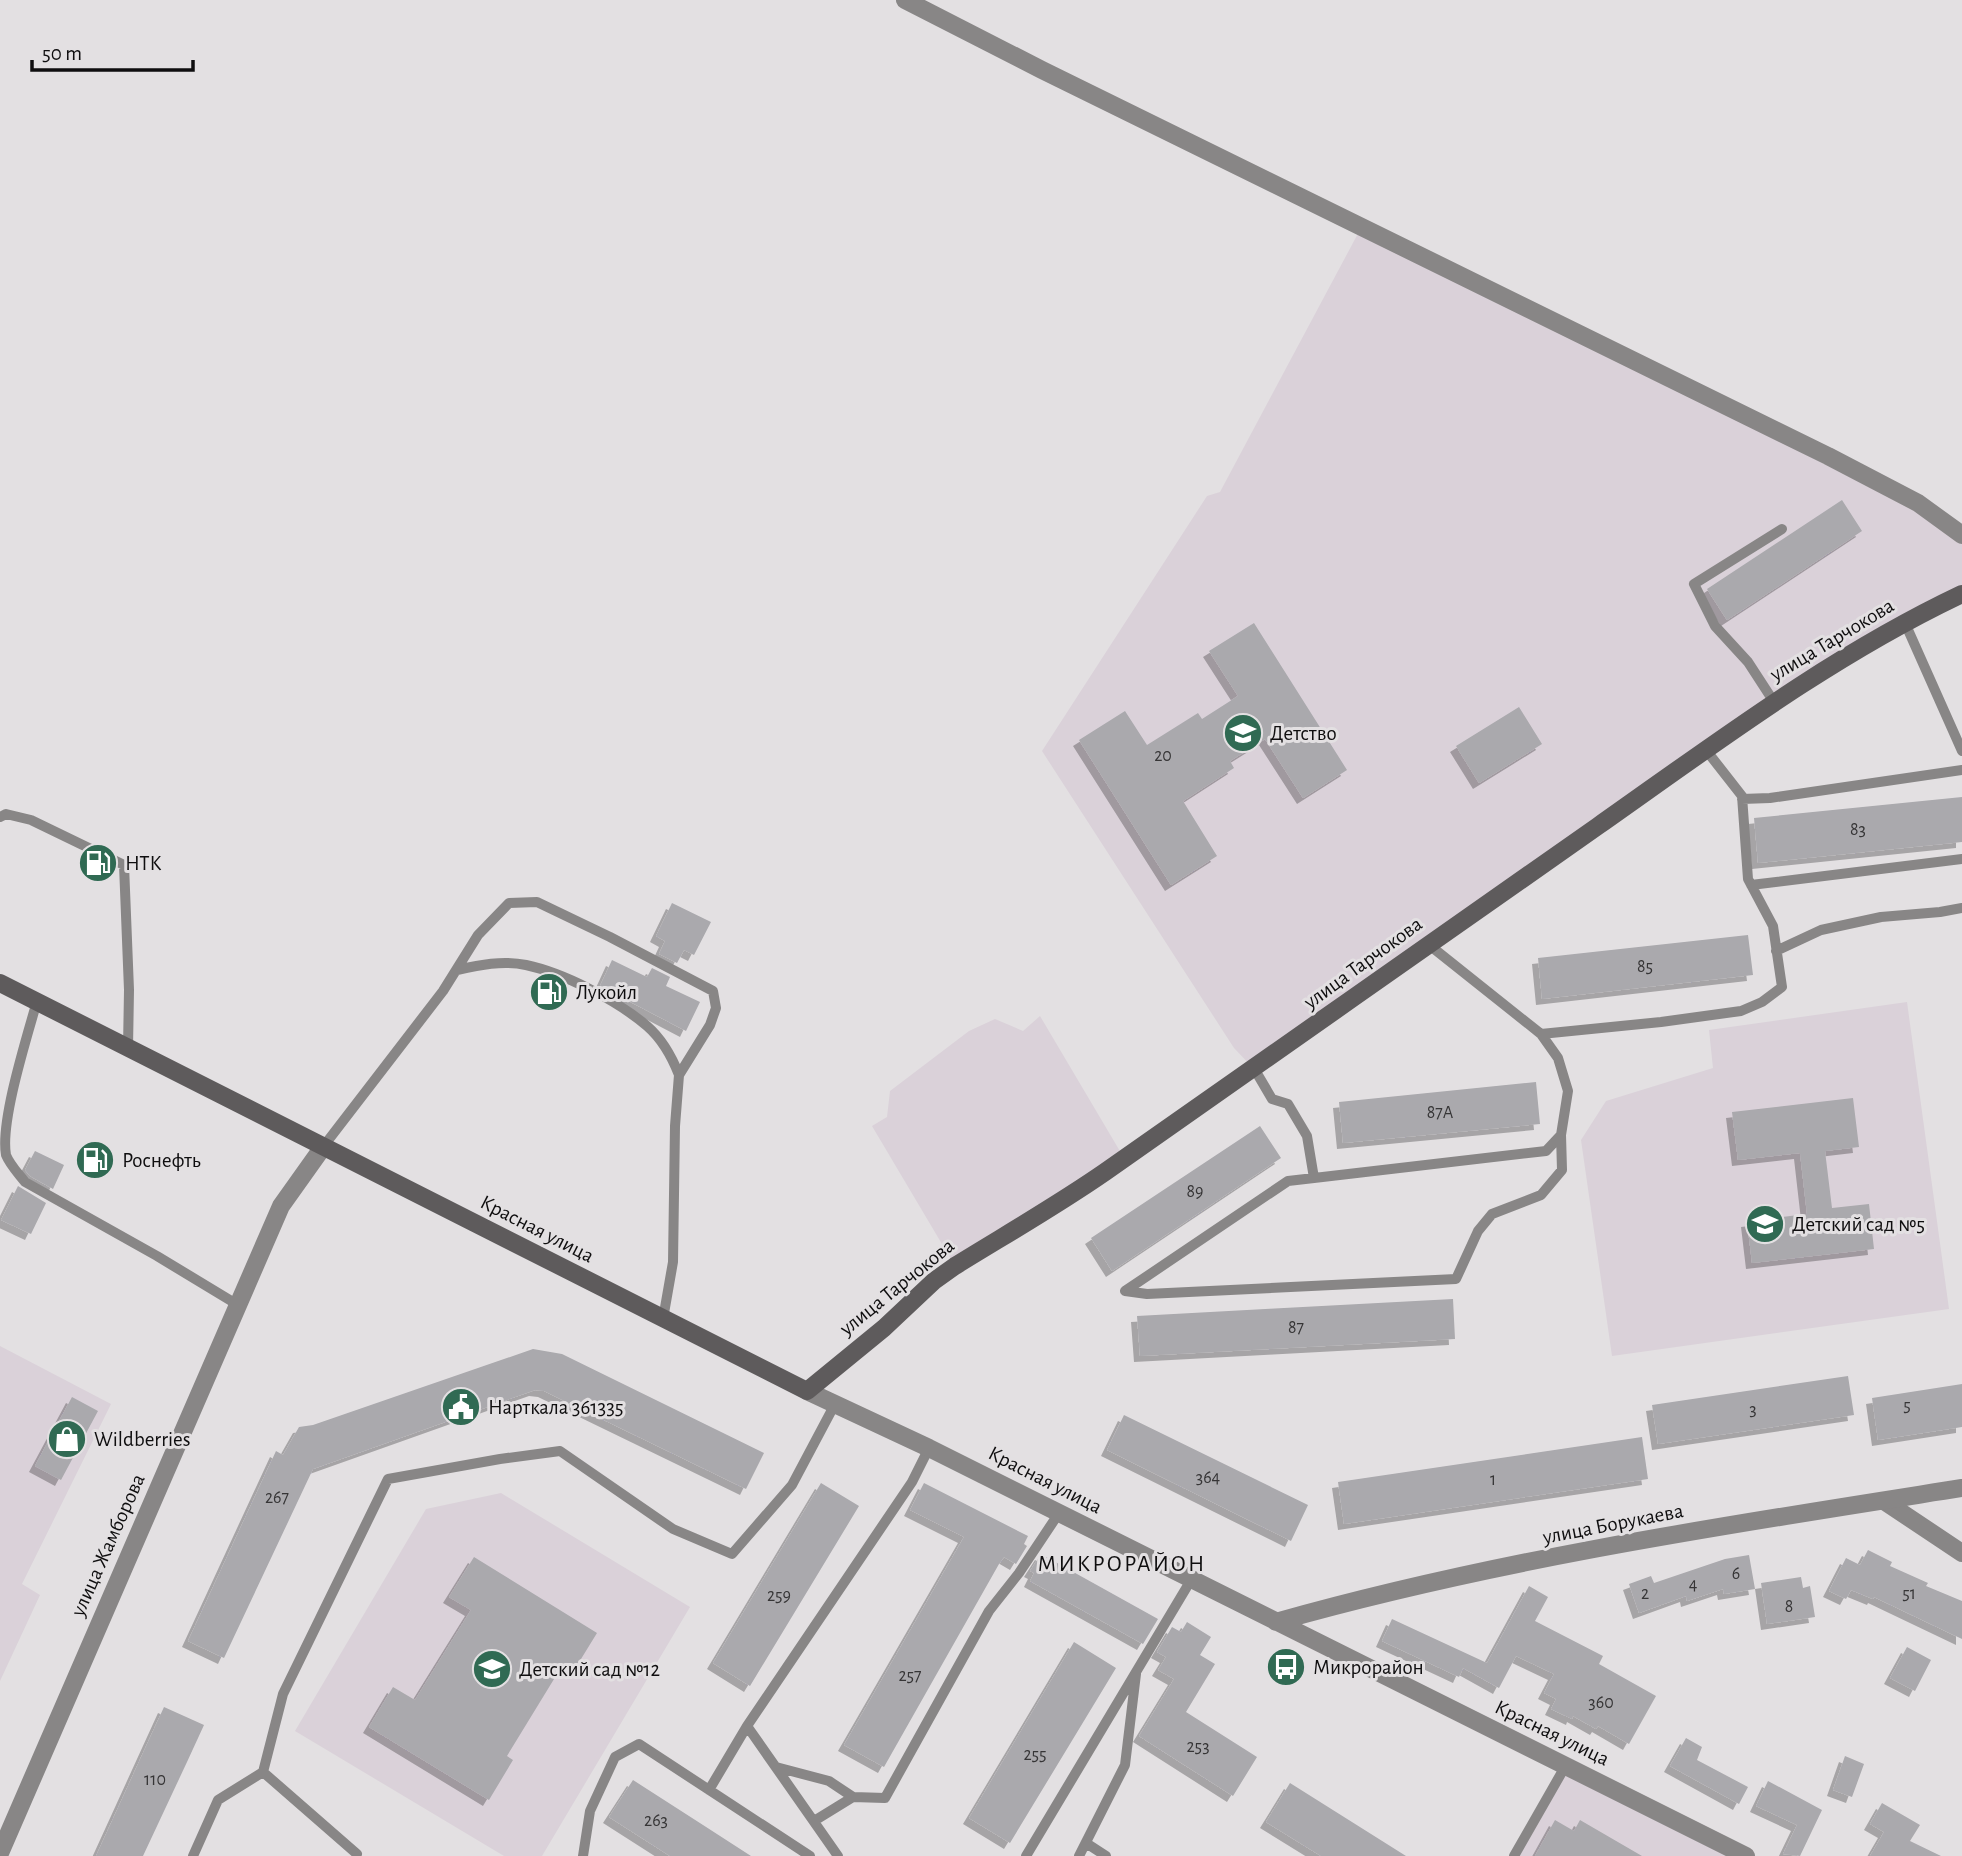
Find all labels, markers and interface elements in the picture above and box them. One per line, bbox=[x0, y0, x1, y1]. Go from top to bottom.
scale bar bbox=[32, 28, 192, 72]
text: 50 m bbox=[42, 43, 82, 64]
street label: улица Тарчокова bbox=[1766, 595, 1898, 686]
school or university icon: Детство bbox=[1222, 712, 1264, 754]
place label: Детство bbox=[1270, 723, 1337, 744]
house number: 20 bbox=[1154, 747, 1172, 765]
house number: 83 bbox=[1850, 821, 1866, 839]
fuel station icon: НТК bbox=[77, 842, 119, 884]
place label: НТК bbox=[125, 853, 162, 874]
street label: улица Тарчокова bbox=[1299, 913, 1426, 1013]
house number: 85 bbox=[1637, 958, 1653, 976]
fuel station icon: Лукойл bbox=[528, 971, 570, 1013]
place label: Лукойл bbox=[576, 982, 637, 1003]
house number: 87А bbox=[1427, 1104, 1454, 1122]
fuel station icon: Роснефть bbox=[74, 1139, 116, 1181]
place label: Роснефть bbox=[122, 1150, 201, 1171]
house number: 89 bbox=[1187, 1183, 1204, 1201]
street label: Красная улица bbox=[477, 1191, 598, 1267]
school or university icon: Детский сад №5 bbox=[1744, 1203, 1786, 1245]
place label: Детский сад №5 bbox=[1792, 1214, 1925, 1235]
street label: улица Тарчокова bbox=[835, 1234, 959, 1340]
house number: 87 bbox=[1288, 1319, 1304, 1337]
public building icon: Нарткала 361335 bbox=[440, 1386, 482, 1428]
place label: Нарткала 361335 bbox=[488, 1397, 624, 1418]
house number: 5 bbox=[1903, 1397, 1911, 1415]
house number: 3 bbox=[1749, 1401, 1757, 1419]
shop icon: Wildberries bbox=[46, 1418, 88, 1460]
place label: Wildberries bbox=[94, 1429, 190, 1450]
street label: Красная улица bbox=[985, 1442, 1106, 1518]
house number: 364 bbox=[1196, 1469, 1221, 1487]
street label: улица Жамборова bbox=[67, 1470, 149, 1620]
house number: 1 bbox=[1490, 1471, 1496, 1489]
house number: 267 bbox=[265, 1489, 289, 1507]
street label: улица Борукаева bbox=[1540, 1500, 1685, 1548]
district label: МИКРОРАЙОН bbox=[1038, 1552, 1206, 1576]
house number: 6 bbox=[1732, 1565, 1740, 1583]
house number: 4 bbox=[1689, 1576, 1698, 1594]
house number: 2 bbox=[1641, 1585, 1649, 1603]
house number: 51 bbox=[1902, 1585, 1916, 1603]
house number: 259 bbox=[767, 1587, 791, 1605]
house number: 8 bbox=[1785, 1598, 1793, 1616]
bus stop icon: Микрорайон bbox=[1265, 1646, 1307, 1688]
school or university icon: Детский сад №12 bbox=[471, 1648, 513, 1690]
place label: Микрорайон bbox=[1313, 1657, 1424, 1678]
place label: Детский сад №12 bbox=[519, 1659, 660, 1680]
house number: 257 bbox=[898, 1667, 922, 1685]
house number: 360 bbox=[1588, 1694, 1614, 1712]
street label: Красная улица bbox=[1492, 1696, 1613, 1770]
house number: 253 bbox=[1186, 1738, 1210, 1756]
house number: 255 bbox=[1023, 1746, 1047, 1764]
house number: 110 bbox=[144, 1771, 166, 1789]
house number: 263 bbox=[644, 1812, 668, 1830]

